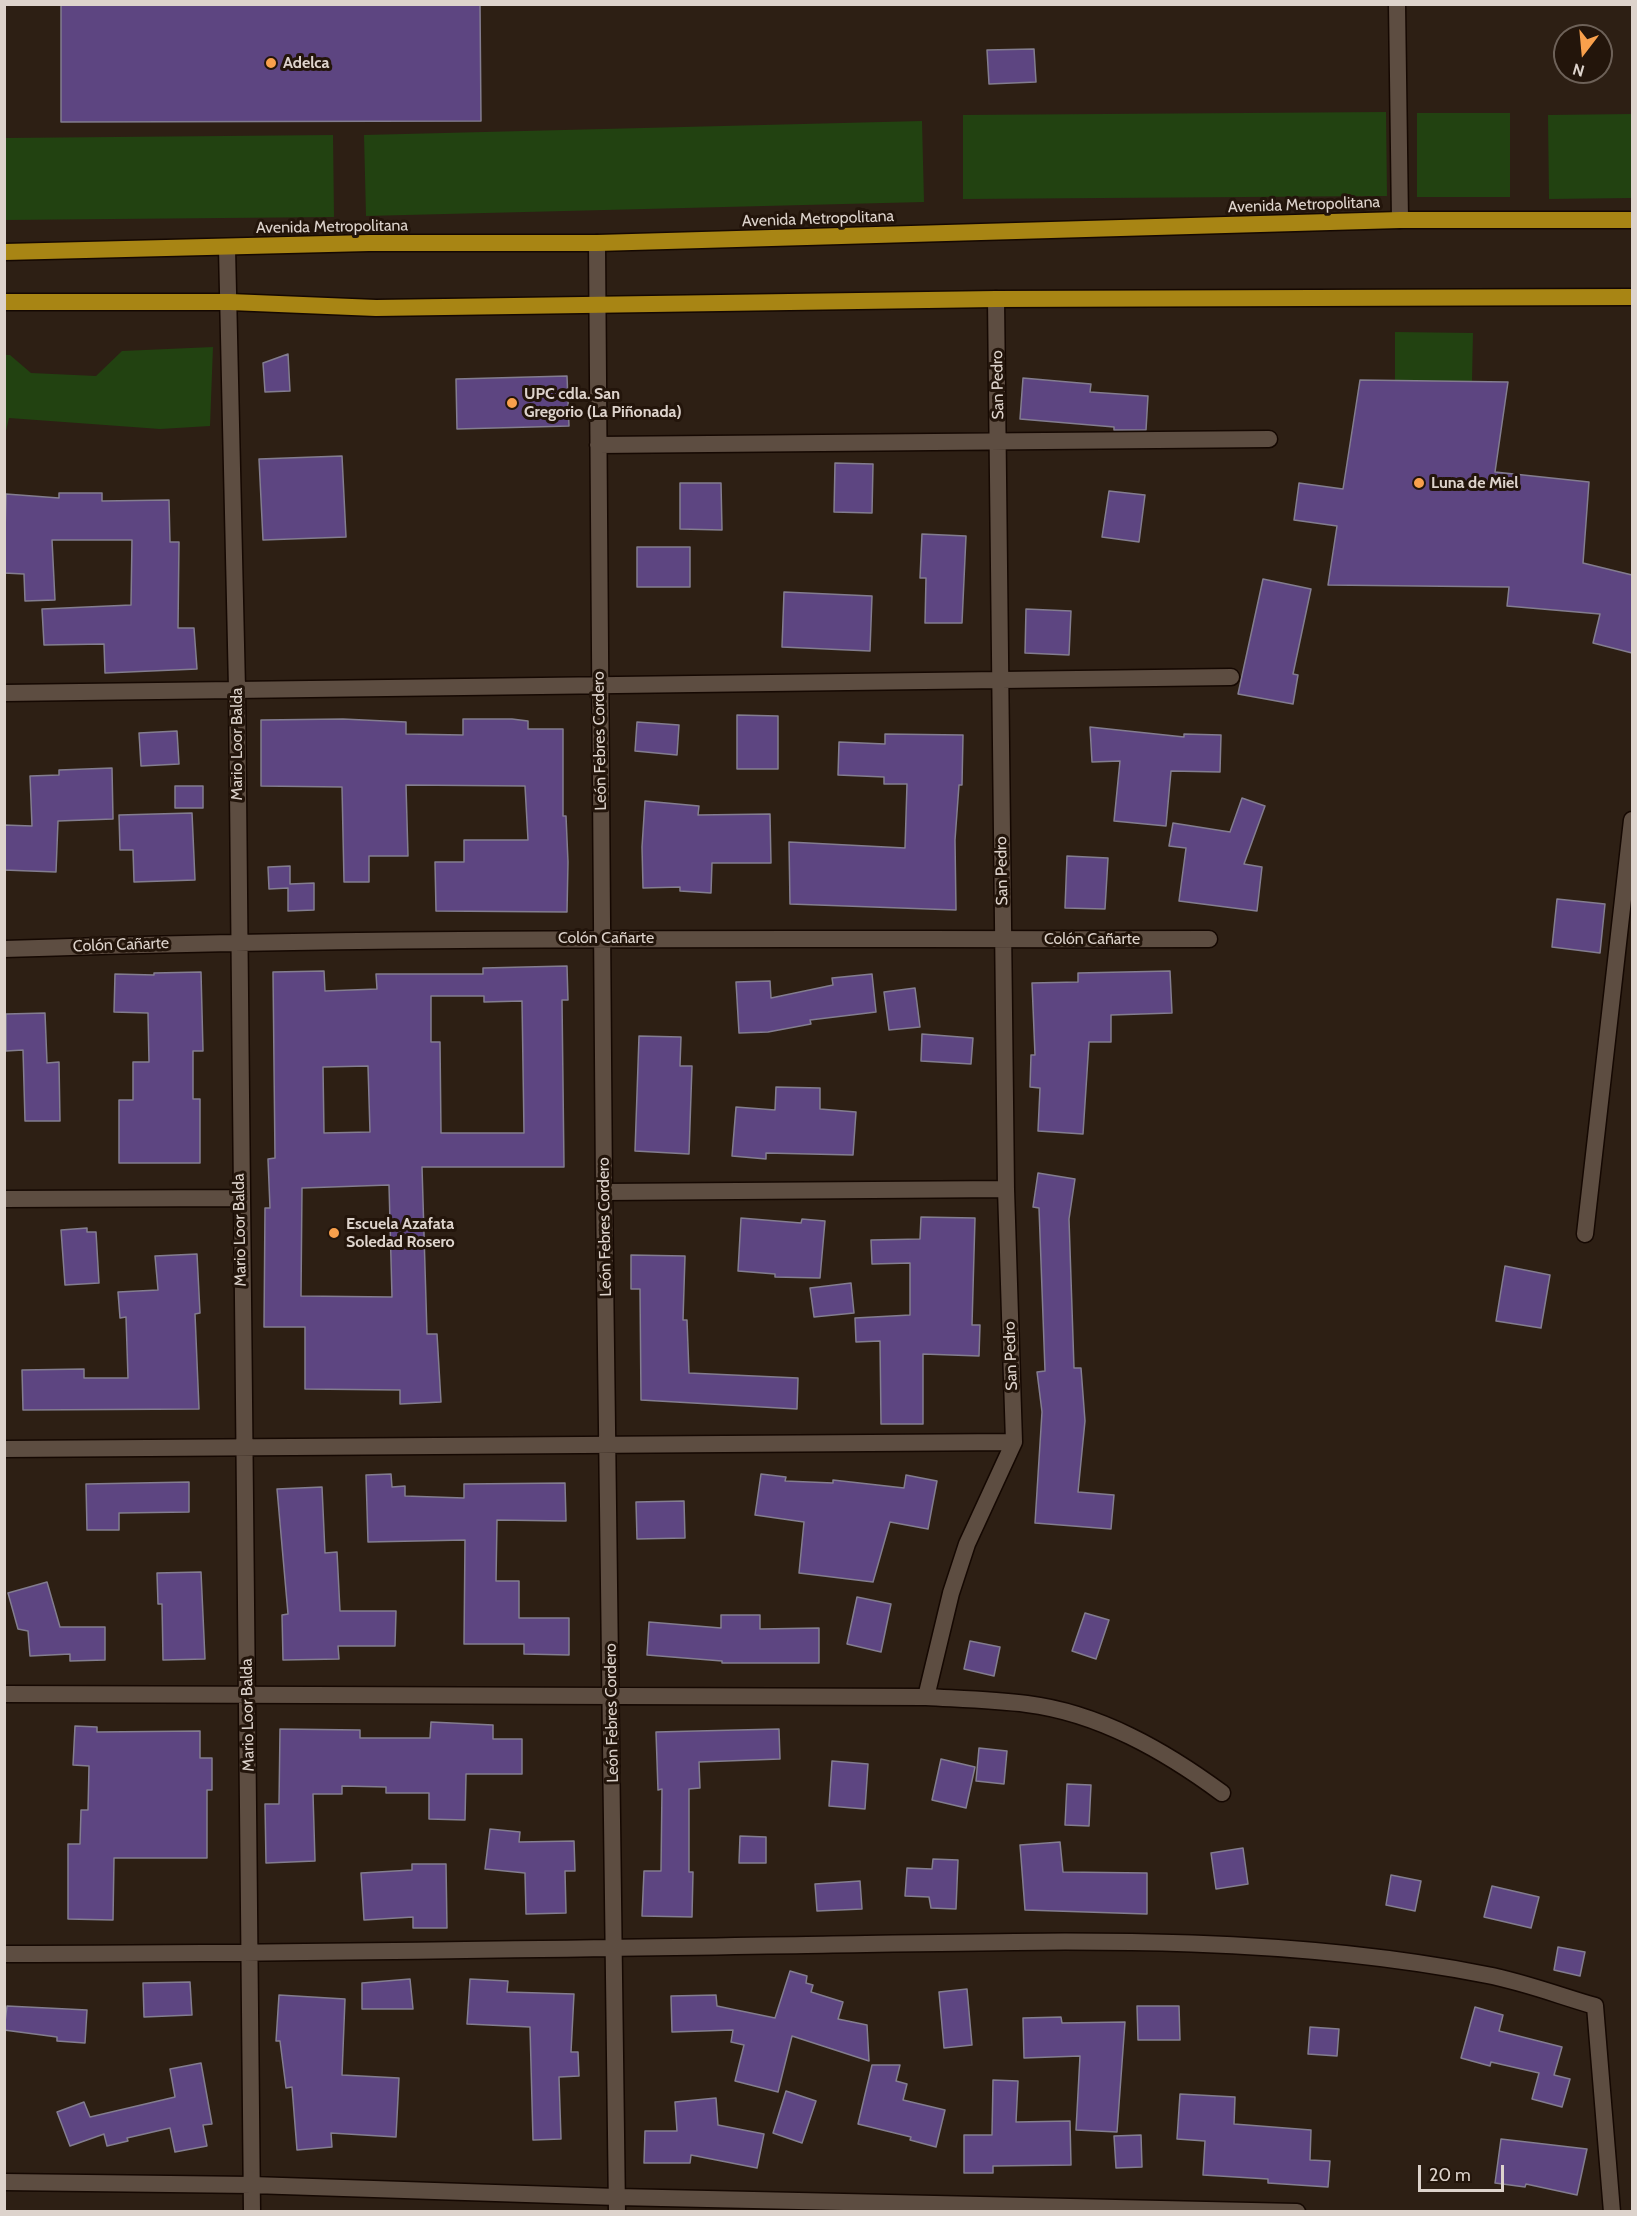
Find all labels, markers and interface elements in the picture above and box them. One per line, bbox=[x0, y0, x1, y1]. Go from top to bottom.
north arrow bbox=[1553, 24, 1613, 84]
place label: Adelca bbox=[283, 53, 330, 73]
marker: Adelca bbox=[264, 56, 278, 70]
text: N bbox=[1570, 59, 1587, 81]
street label: Avenida Metropolitana bbox=[1228, 193, 1380, 217]
street label: Avenida Metropolitana bbox=[742, 207, 894, 231]
street label: Avenida Metropolitana bbox=[256, 216, 408, 238]
street label: San Pedro bbox=[988, 350, 1008, 420]
place label: UPC cdla. San Gregorio (La Piñonada) bbox=[524, 384, 682, 422]
marker: UPC cdla. San Gregorio (La Piñonada) bbox=[505, 396, 519, 410]
place label: Luna de Miel bbox=[1431, 473, 1519, 493]
marker: Luna de Miel bbox=[1412, 476, 1426, 490]
street label: León Febres Cordero bbox=[589, 671, 611, 811]
street label: Mario Loor Balda bbox=[227, 687, 247, 801]
street label: San Pedro bbox=[992, 836, 1012, 906]
street label: Colón Cañarte bbox=[558, 928, 654, 948]
street label: Colón Cañarte bbox=[1044, 929, 1140, 949]
street label: Colón Cañarte bbox=[73, 934, 169, 956]
street label: León Febres Cordero bbox=[594, 1157, 616, 1297]
street label: Mario Loor Balda bbox=[229, 1173, 251, 1287]
place label: Escuela Azafata Soledad Rosero bbox=[346, 1214, 455, 1252]
marker: Escuela Azafata Soledad Rosero bbox=[327, 1226, 341, 1240]
street label: San Pedro bbox=[1000, 1321, 1022, 1391]
street label: León Febres Cordero bbox=[601, 1643, 623, 1783]
street label: Mario Loor Balda bbox=[237, 1658, 259, 1772]
scale bar bbox=[1421, 2153, 1506, 2191]
text: 20 m bbox=[1429, 2164, 1471, 2186]

